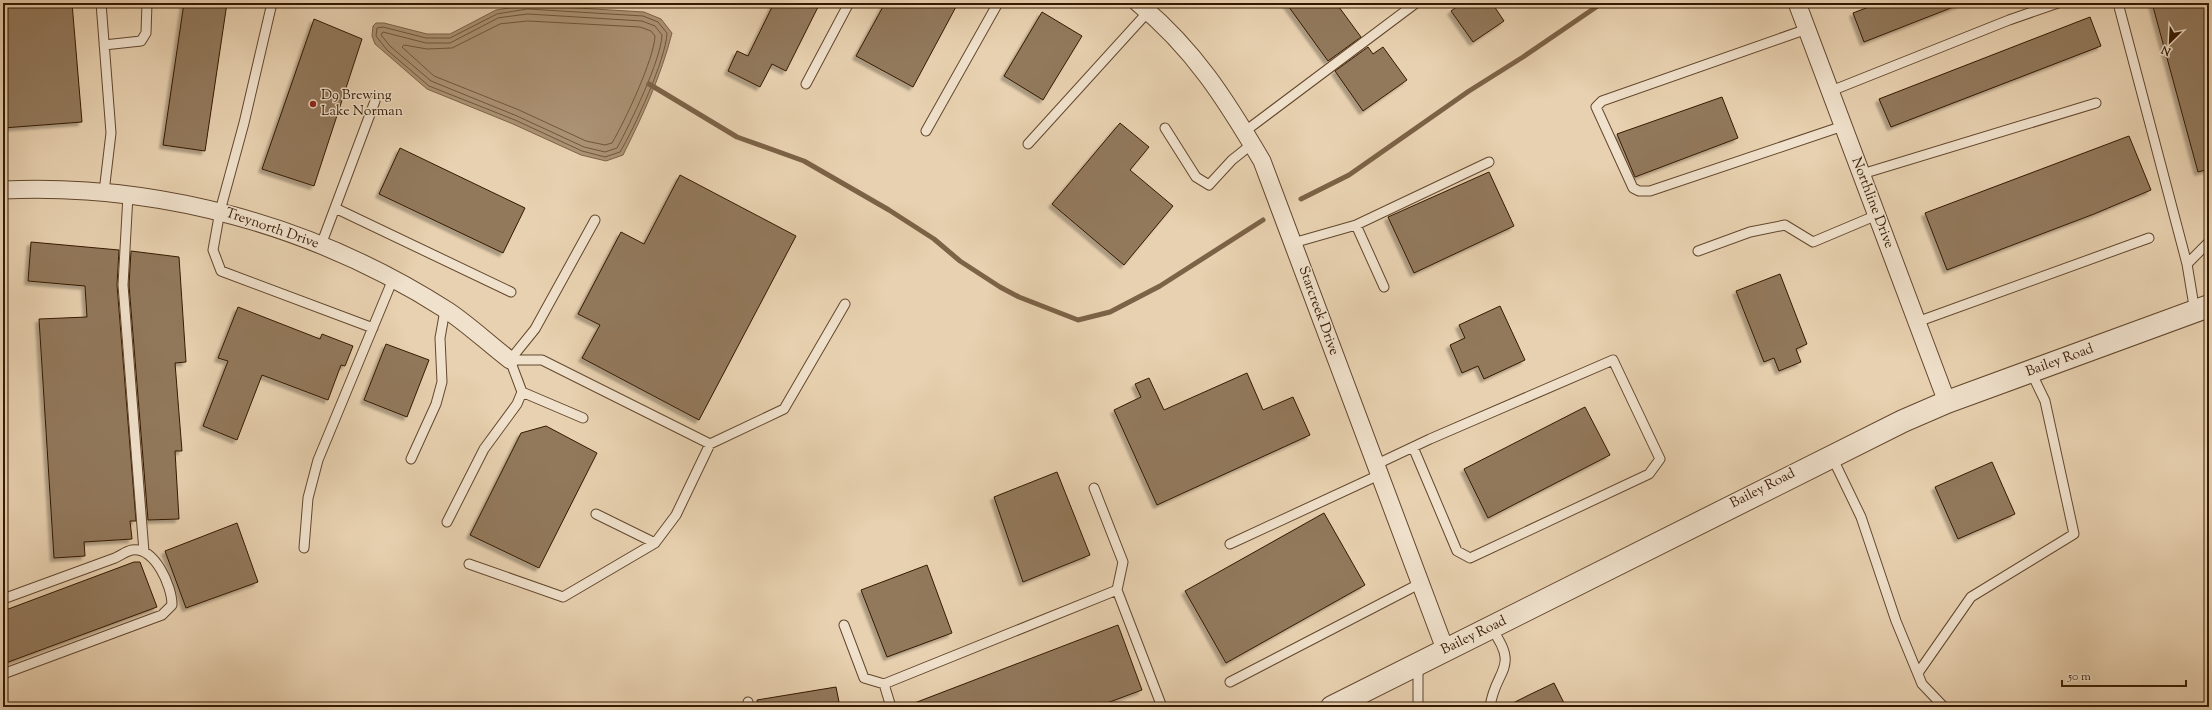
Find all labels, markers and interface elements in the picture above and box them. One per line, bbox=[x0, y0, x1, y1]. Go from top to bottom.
north arrow bbox=[2150, 22, 2190, 62]
text: N bbox=[2159, 41, 2175, 60]
place label: D9 Brewing Lake Norman bbox=[321, 86, 403, 122]
marker: D9 Brewing Lake Norman bbox=[308, 99, 318, 109]
street label: Northline Drive bbox=[1845, 155, 1899, 251]
street label: Treynorth Drive bbox=[222, 204, 322, 254]
street label: Starcreek Drive bbox=[1293, 264, 1343, 358]
street label: Bailey Road bbox=[2023, 339, 2097, 382]
street label: Bailey Road bbox=[1727, 464, 1799, 514]
street label: Bailey Road bbox=[1438, 611, 1510, 660]
scale bar bbox=[2062, 662, 2186, 688]
text: 50 m bbox=[2067, 668, 2091, 686]

